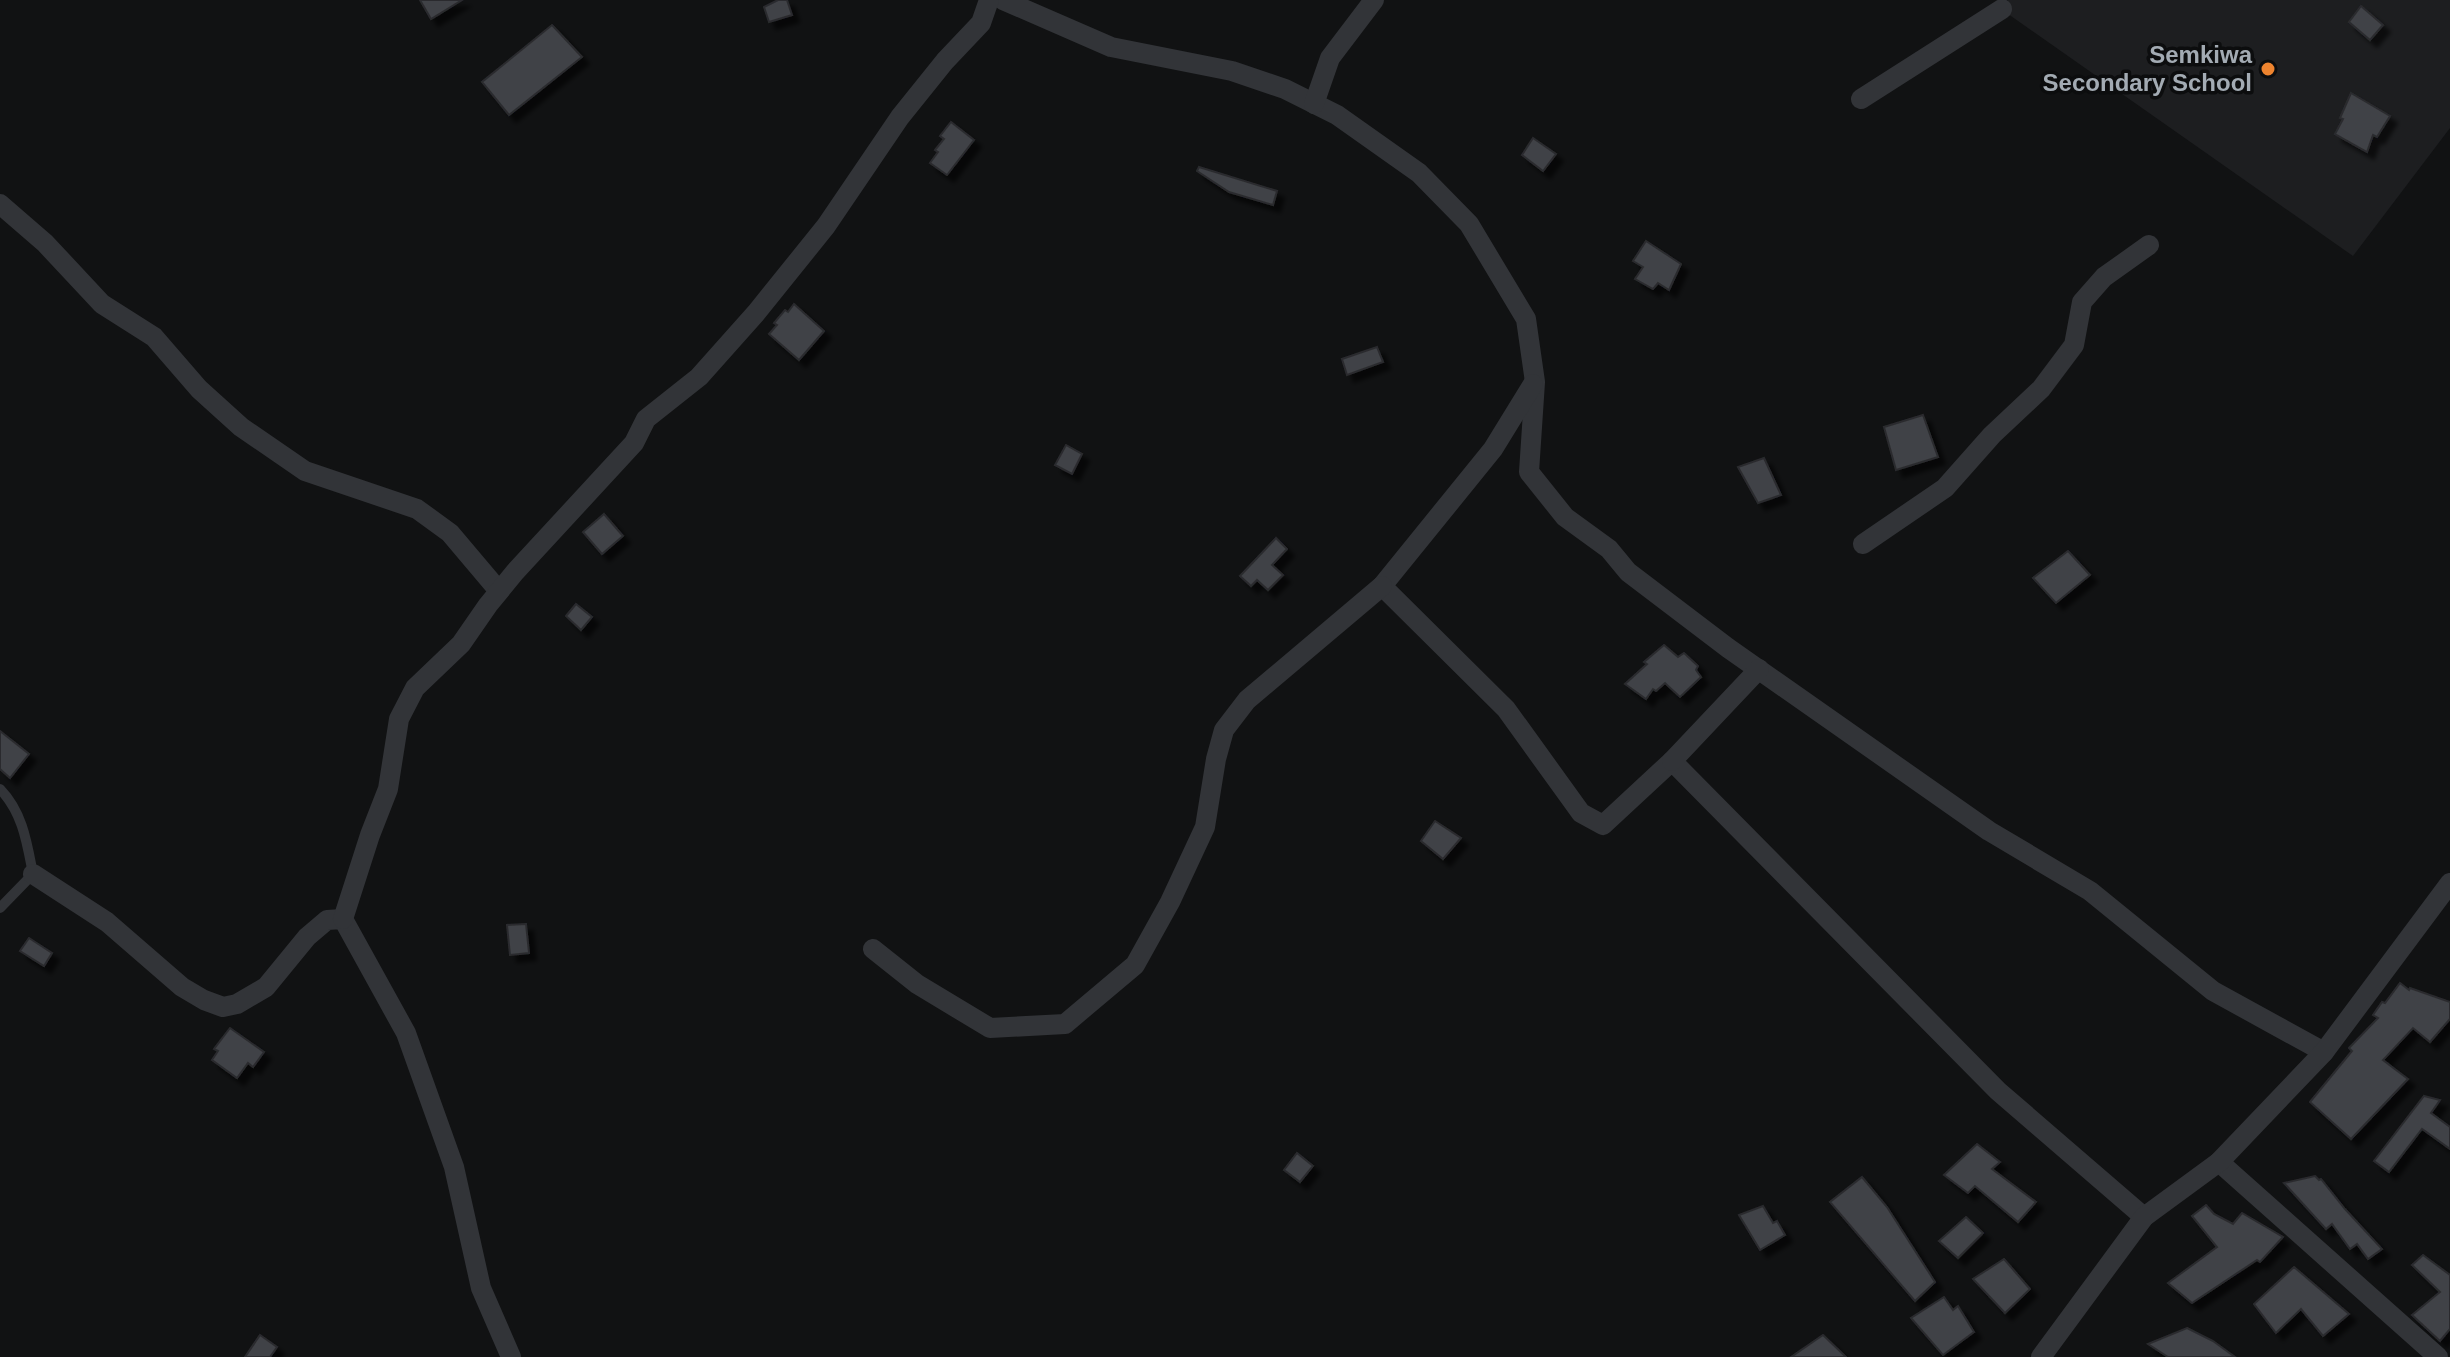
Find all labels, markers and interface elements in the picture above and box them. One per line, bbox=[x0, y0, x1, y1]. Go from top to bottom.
place label: Semkiwa Secondary School bbox=[2043, 41, 2253, 96]
marker: Semkiwa Secondary School bbox=[2259, 60, 2277, 78]

